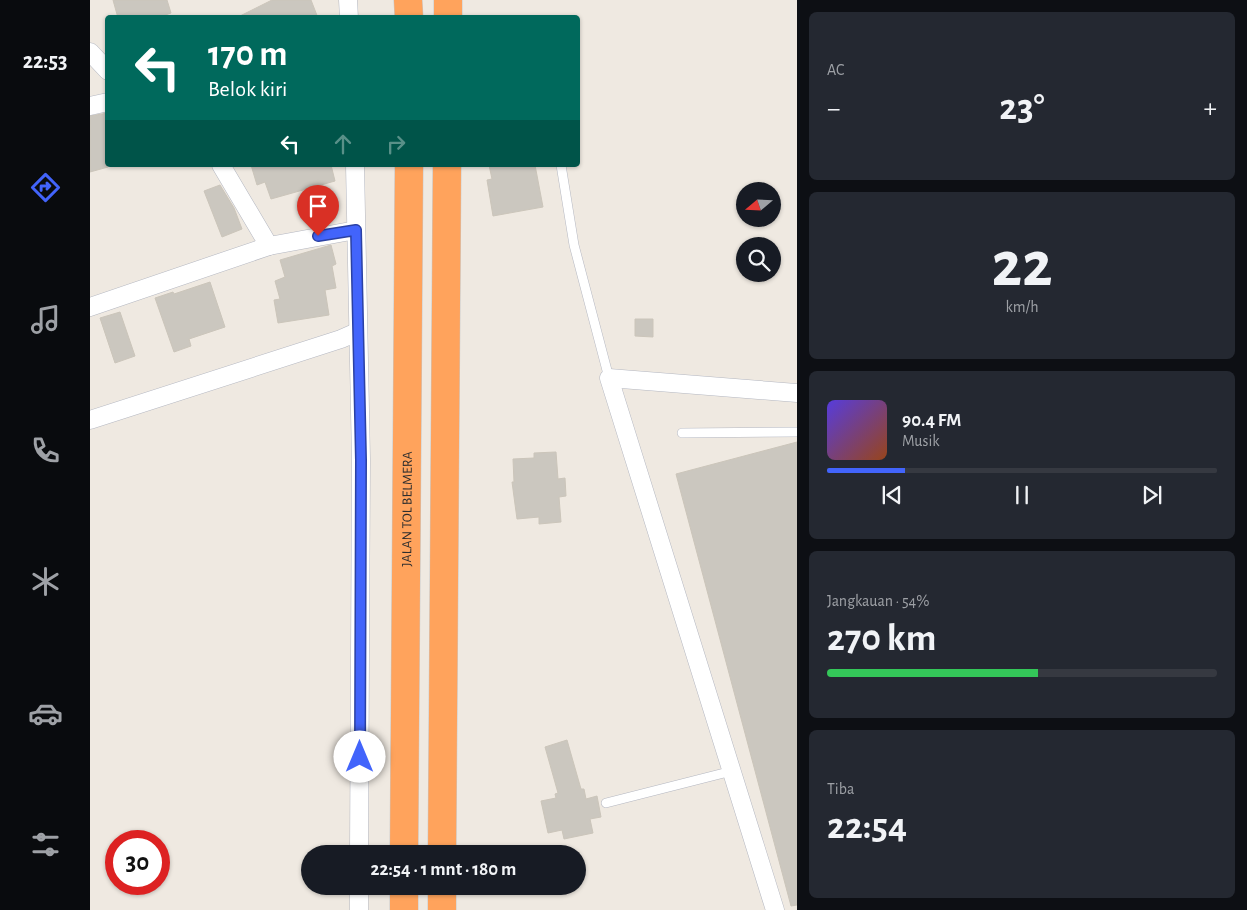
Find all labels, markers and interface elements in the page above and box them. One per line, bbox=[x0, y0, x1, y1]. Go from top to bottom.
icon: left bbox=[125, 35, 190, 100]
text: 170 m bbox=[208, 37, 288, 72]
text: 22:53 bbox=[23, 50, 67, 72]
text: AC bbox=[827, 62, 844, 78]
text: Belok kiri bbox=[208, 78, 287, 100]
text: 23° bbox=[999, 89, 1045, 127]
text: − bbox=[827, 95, 840, 123]
text: + bbox=[1204, 95, 1217, 123]
icon: left bbox=[276, 130, 304, 158]
icon: ahead bbox=[329, 130, 357, 158]
icon: right bbox=[382, 130, 410, 158]
icon: directions bbox=[28, 170, 63, 205]
north arrow bbox=[736, 182, 781, 228]
map controls bbox=[736, 182, 781, 282]
pin bbox=[297, 185, 339, 236]
icon: arrive bbox=[304, 192, 332, 220]
text: 22 bbox=[991, 233, 1053, 298]
button: search bbox=[736, 237, 781, 282]
text: km/h bbox=[1005, 299, 1039, 315]
icon: music bbox=[28, 302, 63, 337]
text: 90.4 FM bbox=[902, 411, 961, 430]
icon: phone bbox=[28, 433, 63, 468]
text: Musik bbox=[902, 433, 940, 449]
street label: JALAN TOL BELMERA bbox=[400, 451, 415, 567]
icon: previous bbox=[878, 481, 906, 509]
icon: pause bbox=[1008, 481, 1036, 509]
icon: next bbox=[1138, 481, 1166, 509]
icon: climate bbox=[28, 564, 63, 599]
text: Jangkauan · 54% bbox=[827, 593, 929, 609]
text: 270 km bbox=[827, 620, 936, 658]
icon: car bbox=[28, 696, 63, 731]
position arrow bbox=[333, 730, 385, 782]
text: Tiba bbox=[827, 781, 854, 797]
text: 22:54 bbox=[827, 808, 907, 846]
icon: filters bbox=[28, 827, 63, 862]
speed limit sign: 30 bbox=[105, 830, 170, 895]
text: 22:54 · 1 mnt · 180 m bbox=[371, 860, 516, 879]

